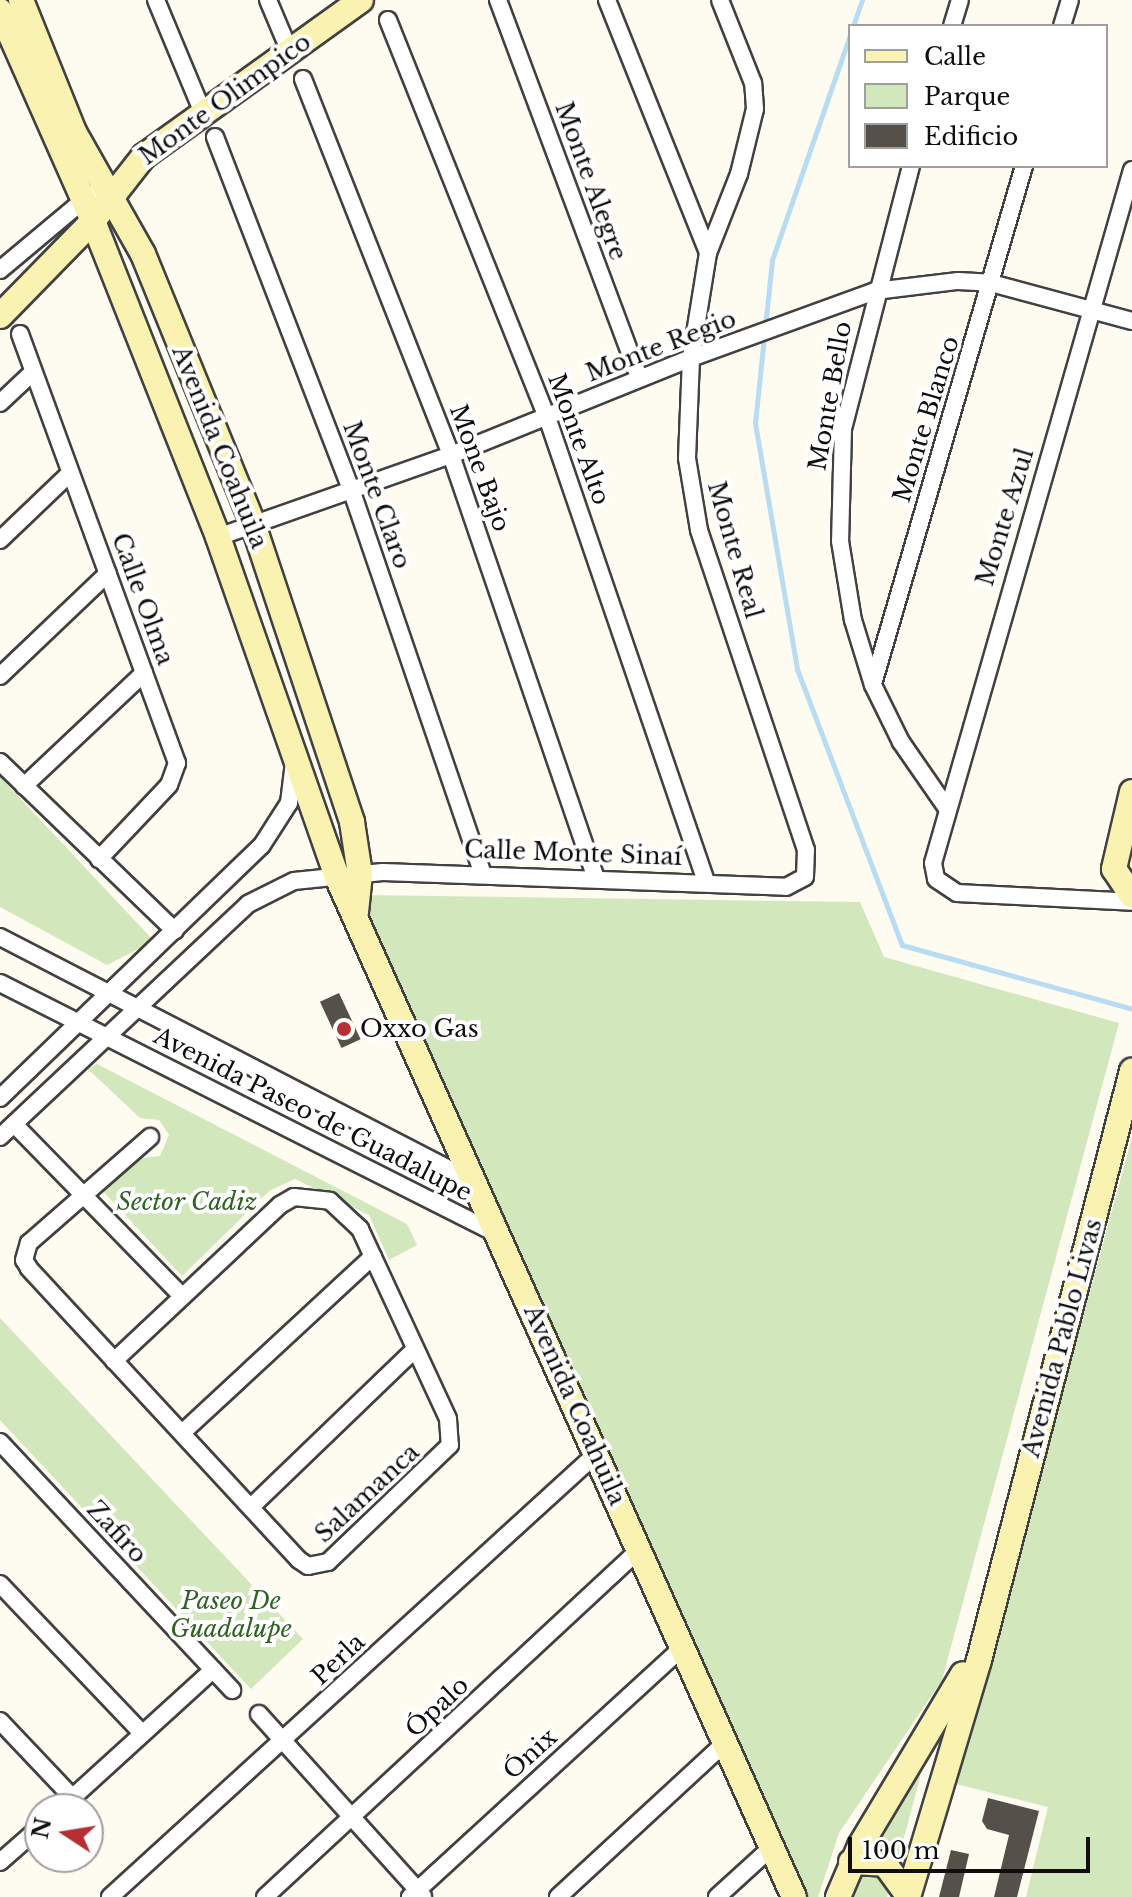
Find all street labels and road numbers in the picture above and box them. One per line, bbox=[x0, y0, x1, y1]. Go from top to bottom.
street label: Monte Olimpico bbox=[134, 27, 316, 171]
street label: Monte Alegre bbox=[549, 98, 633, 264]
street label: Monte Regio bbox=[582, 304, 740, 388]
street label: Monte Bello bbox=[803, 319, 857, 473]
street label: Monte Blanco bbox=[887, 333, 965, 505]
street label: Avenida Coahuila bbox=[166, 341, 274, 553]
street label: Monte Alto bbox=[542, 369, 616, 509]
street label: Mone Bajo bbox=[444, 401, 516, 535]
street label: Monte Claro bbox=[337, 417, 417, 573]
street label: Monte Azul bbox=[970, 444, 1040, 590]
street label: Monte Real bbox=[702, 478, 768, 622]
street label: Calle Olma bbox=[106, 529, 180, 669]
street label: Calle Monte Sinaí bbox=[464, 835, 682, 871]
street label: Avenida Paseo de Guadalupe bbox=[149, 1021, 477, 1207]
street label: Avenida Pablo Livas bbox=[1016, 1216, 1108, 1460]
street label: Avenida Coahuila bbox=[518, 1300, 632, 1510]
street label: Salamanca bbox=[309, 1438, 425, 1548]
street label: Zafiro bbox=[81, 1495, 153, 1569]
street label: Perla bbox=[305, 1627, 371, 1691]
street label: Ópalo bbox=[399, 1671, 475, 1743]
street label: Ónix bbox=[497, 1723, 563, 1785]

